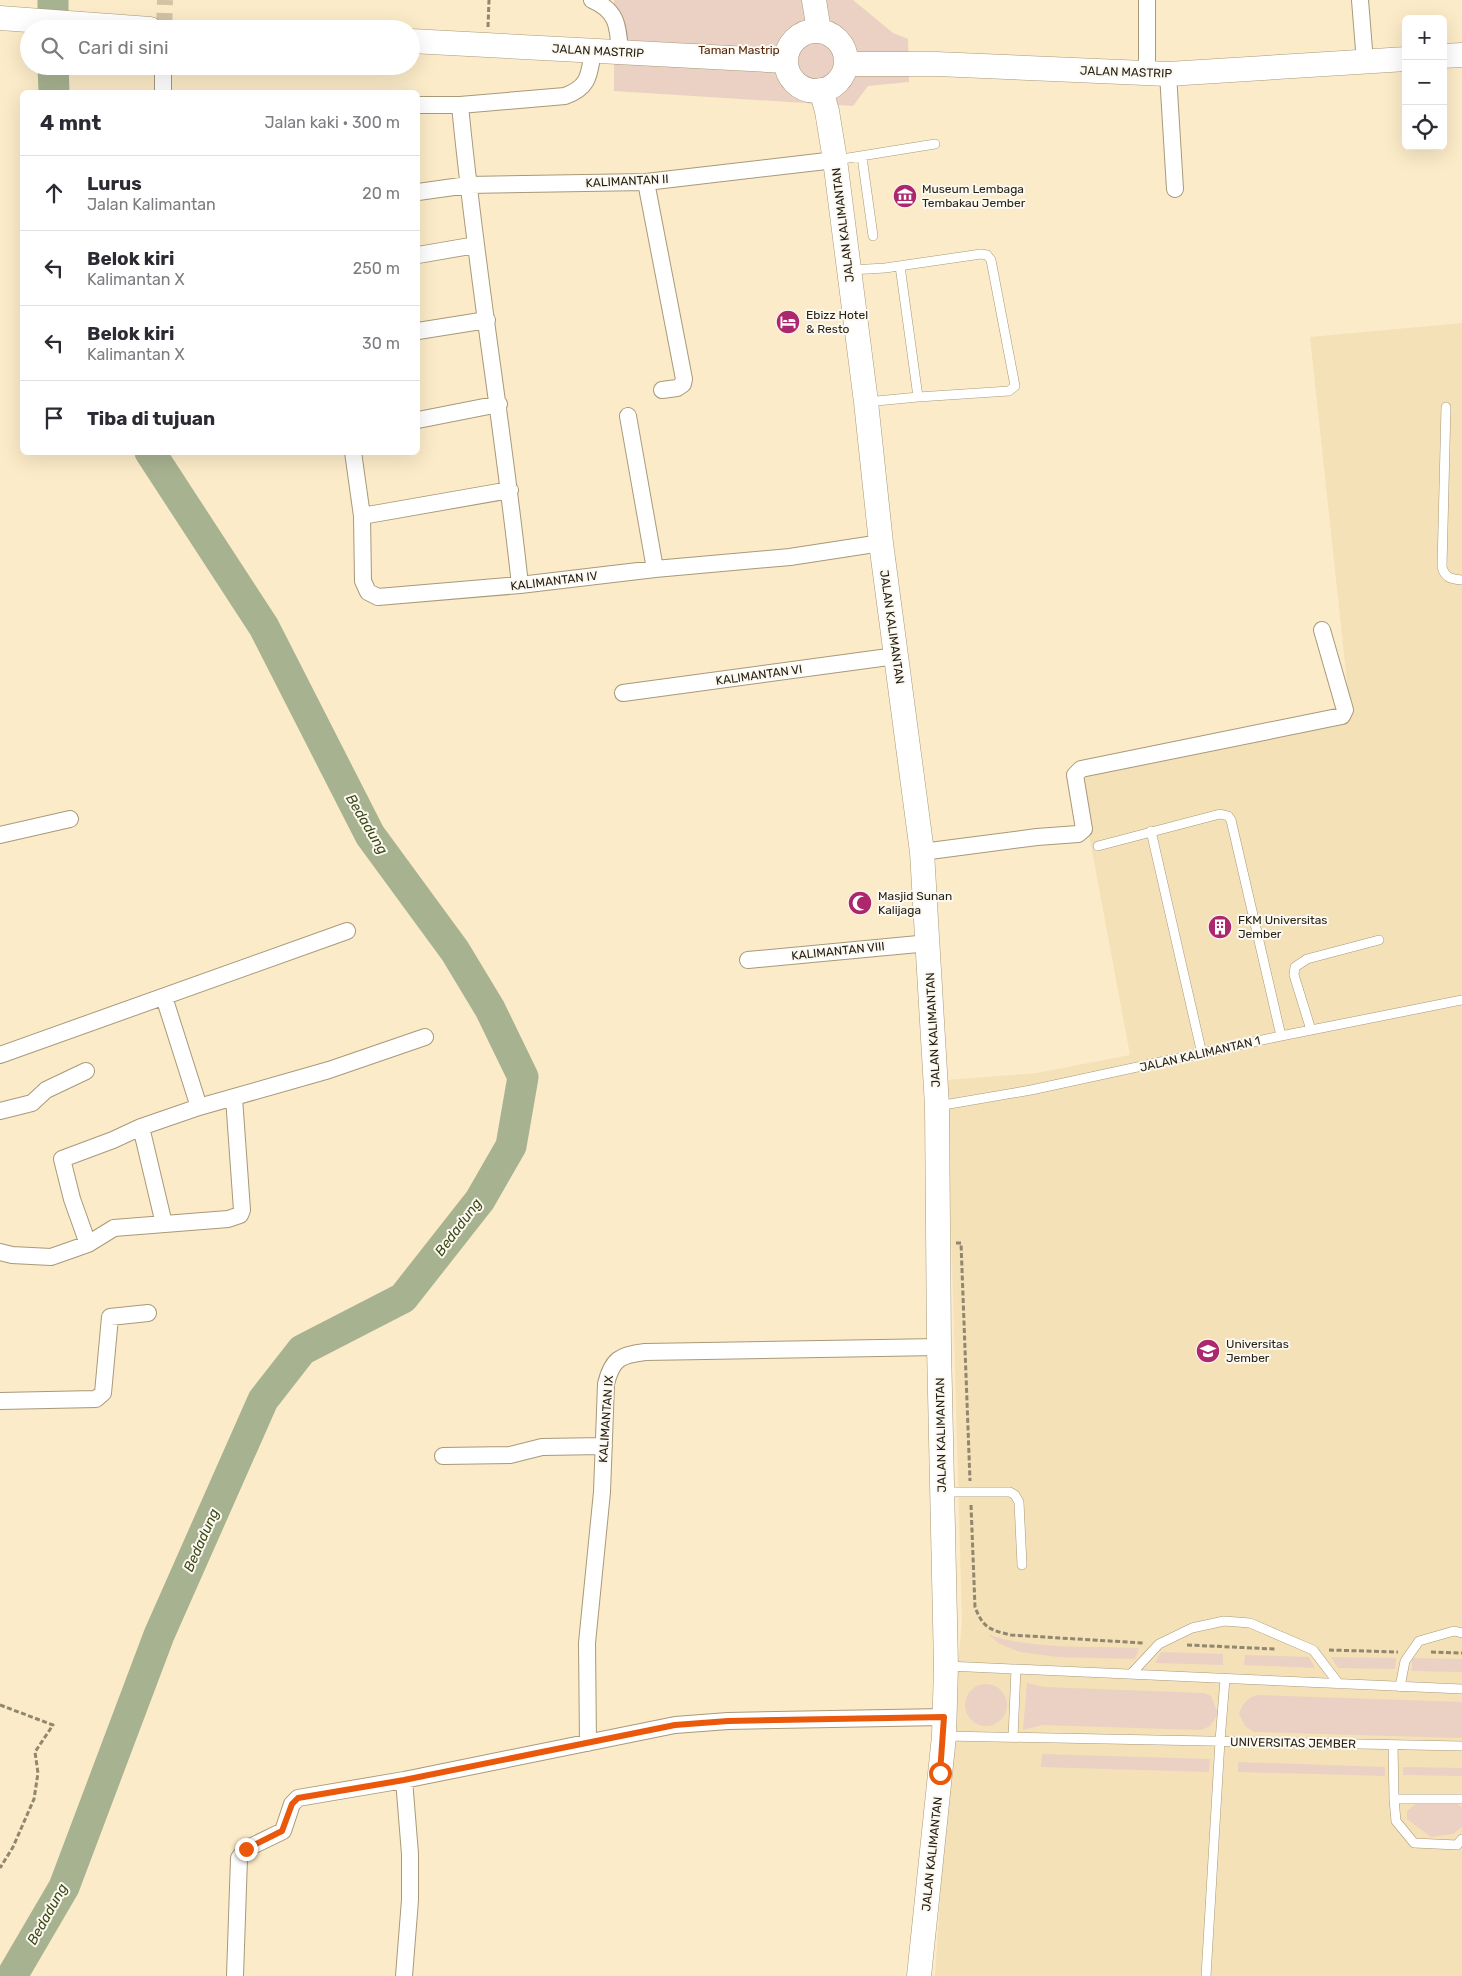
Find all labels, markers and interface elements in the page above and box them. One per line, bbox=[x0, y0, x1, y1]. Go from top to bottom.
map controls bbox=[1402, 15, 1447, 150]
button: + bbox=[1402, 15, 1447, 60]
search box bbox=[20, 20, 420, 75]
icon: search bbox=[38, 34, 66, 62]
text: Cari di sini bbox=[78, 36, 169, 59]
street label: JALAN MASTRIP bbox=[552, 42, 645, 60]
park label: Taman Mastrip bbox=[698, 43, 780, 57]
button: − bbox=[1402, 60, 1447, 105]
street label: JALAN MASTRIP bbox=[1080, 63, 1173, 81]
button: locate bbox=[1402, 105, 1447, 150]
text: 4 mnt bbox=[40, 110, 101, 135]
text: Jalan kaki · 300 m bbox=[264, 113, 400, 132]
street label: JALAN KALIMANTAN bbox=[829, 167, 857, 283]
text: Lurus bbox=[87, 172, 142, 195]
street label: KALIMANTAN II bbox=[585, 172, 669, 190]
icon: ahead bbox=[40, 179, 68, 207]
place label: Museum Lembaga Tembakau Jember bbox=[922, 182, 1026, 210]
museum icon: Museum Lembaga Tembakau Jember bbox=[892, 183, 918, 209]
text: 20 m bbox=[362, 184, 400, 203]
text: Jalan Kalimantan bbox=[87, 195, 216, 214]
text: Belok kiri bbox=[87, 247, 174, 270]
icon: left bbox=[40, 254, 68, 282]
text: 250 m bbox=[353, 259, 400, 278]
text: Kalimantan X bbox=[87, 270, 185, 289]
place label: Ebizz Hotel & Resto bbox=[806, 308, 868, 336]
hotel icon: Ebizz Hotel & Resto bbox=[775, 309, 801, 335]
text: Belok kiri bbox=[87, 322, 174, 345]
icon: left bbox=[40, 329, 68, 357]
text: 30 m bbox=[362, 334, 400, 353]
text: Kalimantan X bbox=[87, 345, 185, 364]
icon: arrive bbox=[40, 404, 68, 432]
text: Tiba di tujuan bbox=[87, 407, 215, 430]
street label: KALIMANTAN IV bbox=[510, 569, 599, 593]
street label: JALAN KALIMANTAN bbox=[877, 569, 907, 685]
street label: KALIMANTAN VI bbox=[715, 662, 803, 688]
water label: Bedadung bbox=[342, 791, 391, 857]
place label: Masjid Sunan Kalijaga bbox=[878, 889, 952, 917]
mosque icon: Masjid Sunan Kalijaga bbox=[847, 890, 873, 916]
place label: FKM Universitas Jember bbox=[1238, 913, 1327, 941]
building icon: FKM Universitas Jember bbox=[1207, 914, 1233, 940]
street label: KALIMANTAN VIII bbox=[791, 939, 885, 963]
street label: JALAN KALIMANTAN bbox=[923, 972, 943, 1088]
street label: JALAN KALIMANTAN 1 bbox=[1138, 1033, 1262, 1075]
water label: Bedadung bbox=[431, 1195, 485, 1259]
place label: Universitas Jember bbox=[1226, 1337, 1289, 1365]
school or university icon: Universitas Jember bbox=[1195, 1338, 1221, 1364]
street label: KALIMANTAN IX bbox=[596, 1374, 616, 1463]
street label: JALAN KALIMANTAN bbox=[933, 1377, 949, 1493]
water label: Bedadung bbox=[180, 1506, 223, 1574]
street label: UNIVERSITAS JEMBER bbox=[1230, 1735, 1356, 1751]
route start bbox=[929, 1762, 952, 1785]
street label: JALAN KALIMANTAN bbox=[919, 1796, 945, 1912]
route end bbox=[235, 1838, 258, 1861]
water label: Bedadung bbox=[24, 1881, 71, 1948]

